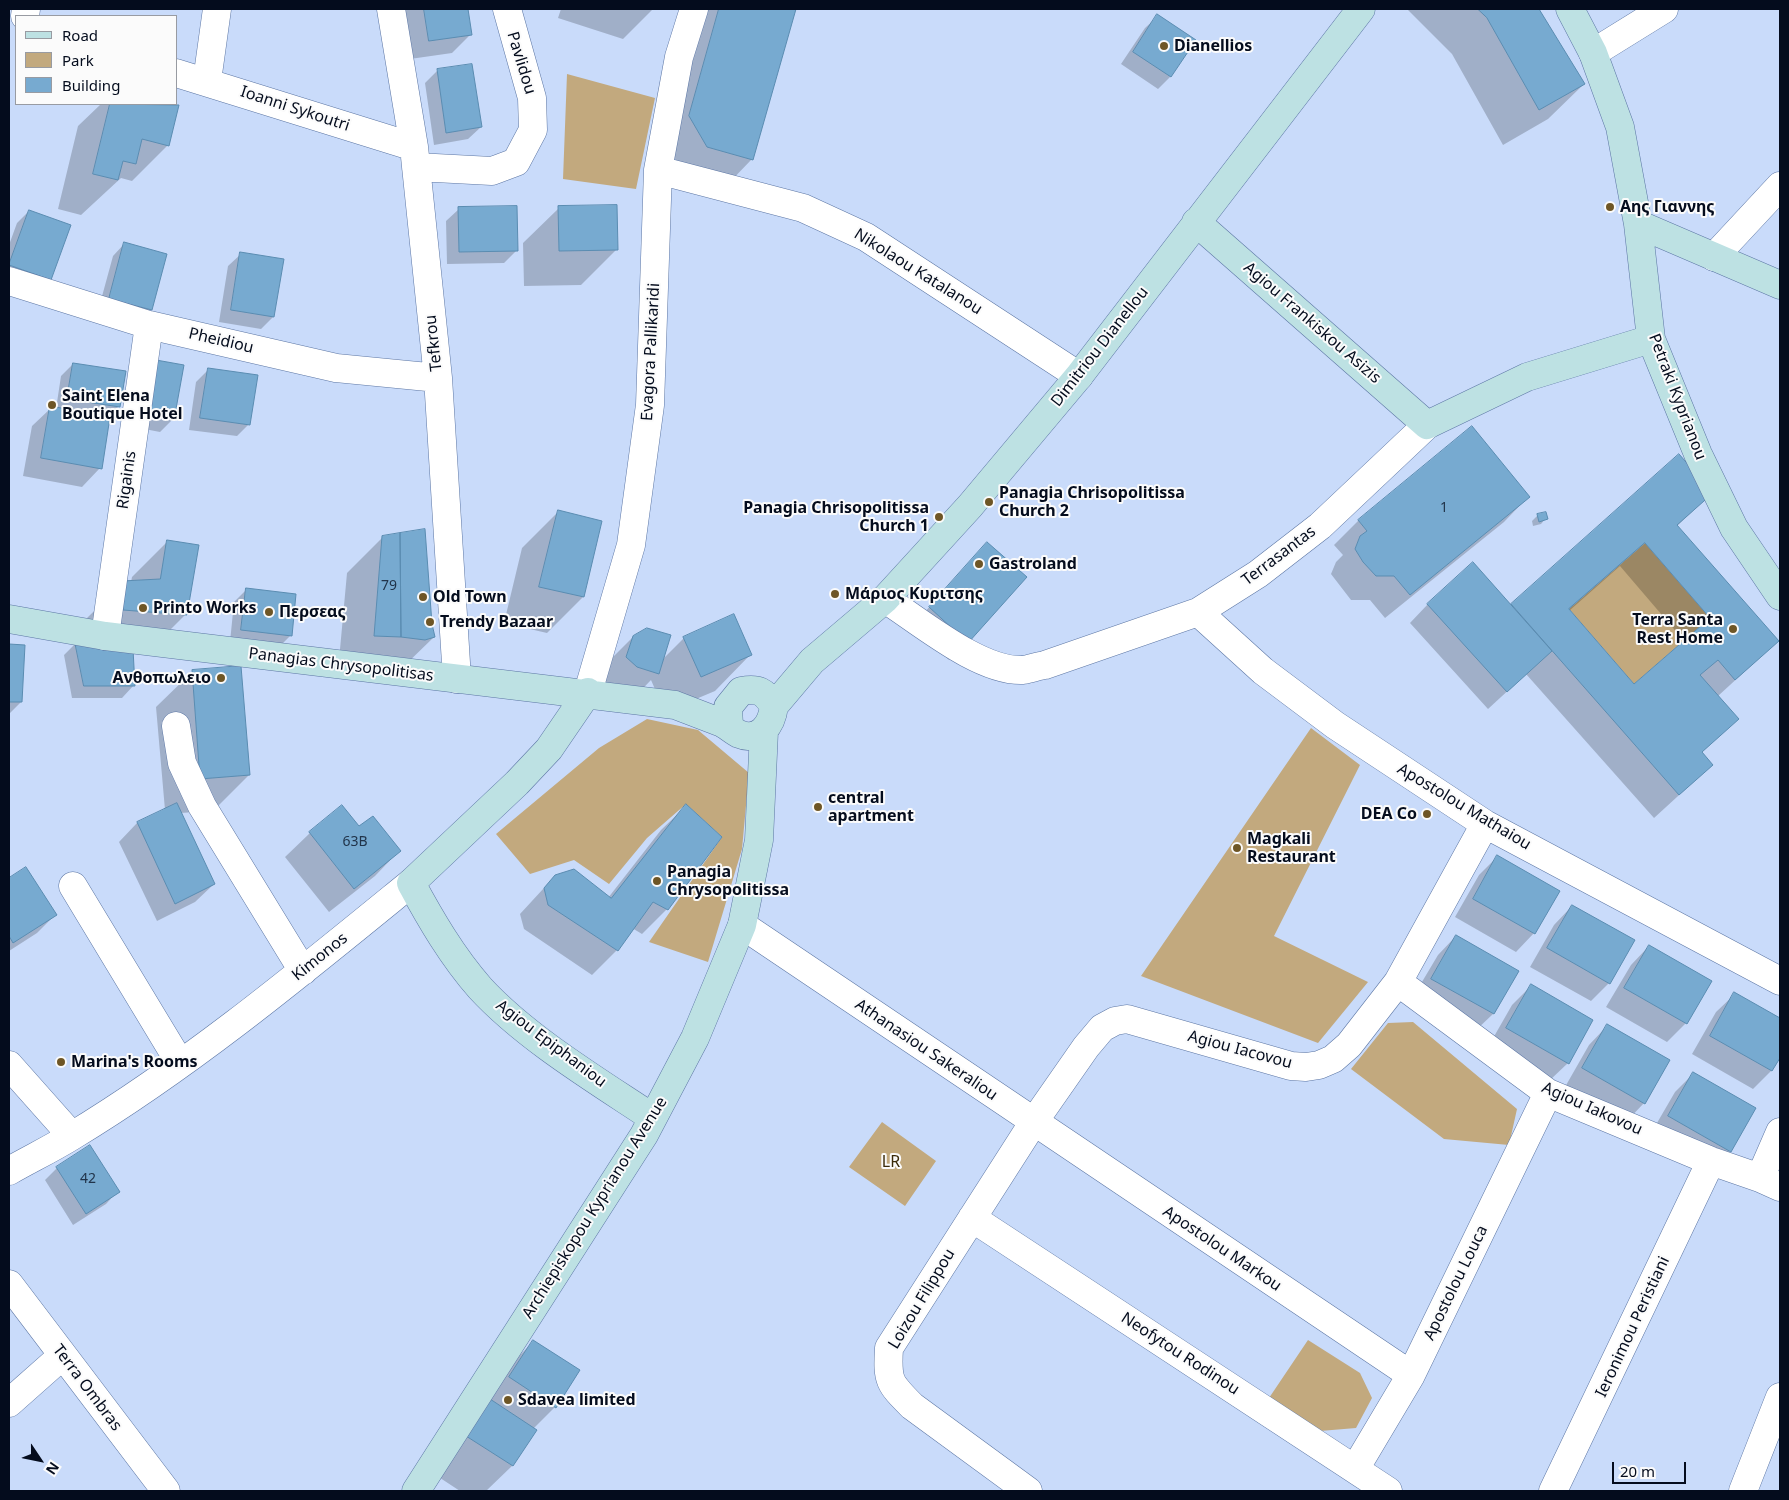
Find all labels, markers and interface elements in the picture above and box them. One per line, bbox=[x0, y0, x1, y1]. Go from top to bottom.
legend bbox=[15, 15, 178, 105]
text: Road bbox=[62, 25, 98, 45]
street label: Pavlidou bbox=[502, 29, 540, 97]
place label: Dianellios bbox=[1174, 36, 1252, 56]
marker: Dianellios bbox=[1158, 40, 1170, 52]
text: Park bbox=[62, 50, 94, 70]
text: Building bbox=[62, 75, 120, 95]
street label: Ioanni Sykoutri bbox=[238, 82, 352, 136]
place label: Αης Γιαννης bbox=[1620, 197, 1714, 217]
marker: Αης Γιαννης bbox=[1604, 201, 1616, 213]
street label: Nikolaou Katalanou bbox=[850, 225, 986, 319]
street label: Agiou Frankiskou Asizis bbox=[1240, 258, 1384, 388]
street label: Evagora Pallikaridi bbox=[638, 282, 664, 422]
street label: Dimitriou Dianellou bbox=[1047, 283, 1153, 411]
street label: Tefkrou bbox=[421, 314, 447, 372]
street label: Pheidiou bbox=[187, 324, 255, 358]
street label: Petraki Kyprianou bbox=[1644, 331, 1710, 463]
place label: Saint Elena Boutique Hotel bbox=[62, 386, 182, 424]
marker: Saint Elena Boutique Hotel bbox=[46, 399, 58, 411]
street label: Rigainis bbox=[113, 450, 141, 510]
place label: Panagia Chrisopolitissa Church 2 bbox=[999, 483, 1185, 521]
marker: Panagia Chrisopolitissa Church 2 bbox=[983, 496, 995, 508]
place label: Panagia Chrisopolitissa Church 1 bbox=[743, 498, 929, 536]
house number: 1 bbox=[1440, 500, 1448, 516]
marker: Panagia Chrisopolitissa Church 1 bbox=[933, 511, 945, 523]
street label: Terrasantas bbox=[1238, 522, 1320, 590]
place label: Gastroland bbox=[989, 554, 1077, 574]
marker: Gastroland bbox=[973, 558, 985, 570]
house number: 79 bbox=[381, 578, 397, 594]
place label: Μάριος Κυριτσης bbox=[845, 584, 983, 604]
place label: Old Town bbox=[433, 587, 507, 607]
marker: Μάριος Κυριτσης bbox=[829, 588, 841, 600]
marker: Old Town bbox=[417, 591, 429, 603]
place label: Printo Works bbox=[153, 598, 257, 618]
marker: Printo Works bbox=[137, 602, 149, 614]
place label: Περσεας bbox=[279, 602, 346, 622]
marker: Περσεας bbox=[263, 606, 275, 618]
place label: Terra Santa Rest Home bbox=[1632, 610, 1723, 648]
place label: Trendy Bazaar bbox=[440, 612, 553, 632]
marker: Trendy Bazaar bbox=[424, 616, 436, 628]
marker: Terra Santa Rest Home bbox=[1727, 623, 1739, 635]
street label: Panagias Chrysopolitisas bbox=[247, 644, 435, 686]
place label: Ανθοπωλειο bbox=[113, 668, 211, 688]
marker: Ανθοπωλειο bbox=[215, 672, 227, 684]
street label: Apostolou Mathaiou bbox=[1394, 759, 1534, 855]
place label: central apartment bbox=[828, 788, 914, 826]
marker: central apartment bbox=[812, 801, 824, 813]
place label: DEA Co bbox=[1361, 804, 1417, 824]
marker: DEA Co bbox=[1421, 808, 1433, 820]
place label: Magkali Restaurant bbox=[1247, 829, 1336, 867]
house number: 63B bbox=[342, 834, 368, 850]
marker: Magkali Restaurant bbox=[1231, 842, 1243, 854]
place label: Panagia Chrysopolitissa bbox=[667, 862, 789, 900]
marker: Panagia Chrysopolitissa bbox=[651, 875, 663, 887]
street label: Kimonos bbox=[288, 929, 352, 985]
street label: Athanasiou Sakeraliou bbox=[851, 995, 1001, 1105]
street label: Agiou Epiphaniou bbox=[492, 996, 610, 1092]
street label: Agiou Iacovou bbox=[1186, 1027, 1294, 1073]
place label: Marina's Rooms bbox=[71, 1052, 198, 1072]
marker: Marina's Rooms bbox=[55, 1056, 67, 1068]
street label: Agiou Iakovou bbox=[1539, 1078, 1645, 1140]
street label: Archiepiskopou Kyprianou Avenue bbox=[518, 1093, 672, 1323]
park label: LR bbox=[882, 1152, 900, 1172]
house number: 42 bbox=[80, 1171, 96, 1187]
street label: Apostolou Markou bbox=[1159, 1202, 1285, 1296]
street label: Apostolou Louca bbox=[1420, 1222, 1492, 1344]
street label: Loizou Filippou bbox=[885, 1245, 959, 1353]
street label: Ieronimou Peristiani bbox=[1592, 1254, 1674, 1400]
street label: Neofytou Rodinou bbox=[1117, 1309, 1243, 1399]
street label: Terra Ombras bbox=[48, 1341, 126, 1435]
place label: Sdavea limited bbox=[518, 1390, 635, 1410]
marker: Sdavea limited bbox=[502, 1394, 514, 1406]
north arrow bbox=[15, 1435, 65, 1485]
scale bar bbox=[1614, 1452, 1688, 1484]
text: N bbox=[42, 1459, 64, 1479]
text: 20 m bbox=[1620, 1461, 1655, 1481]

